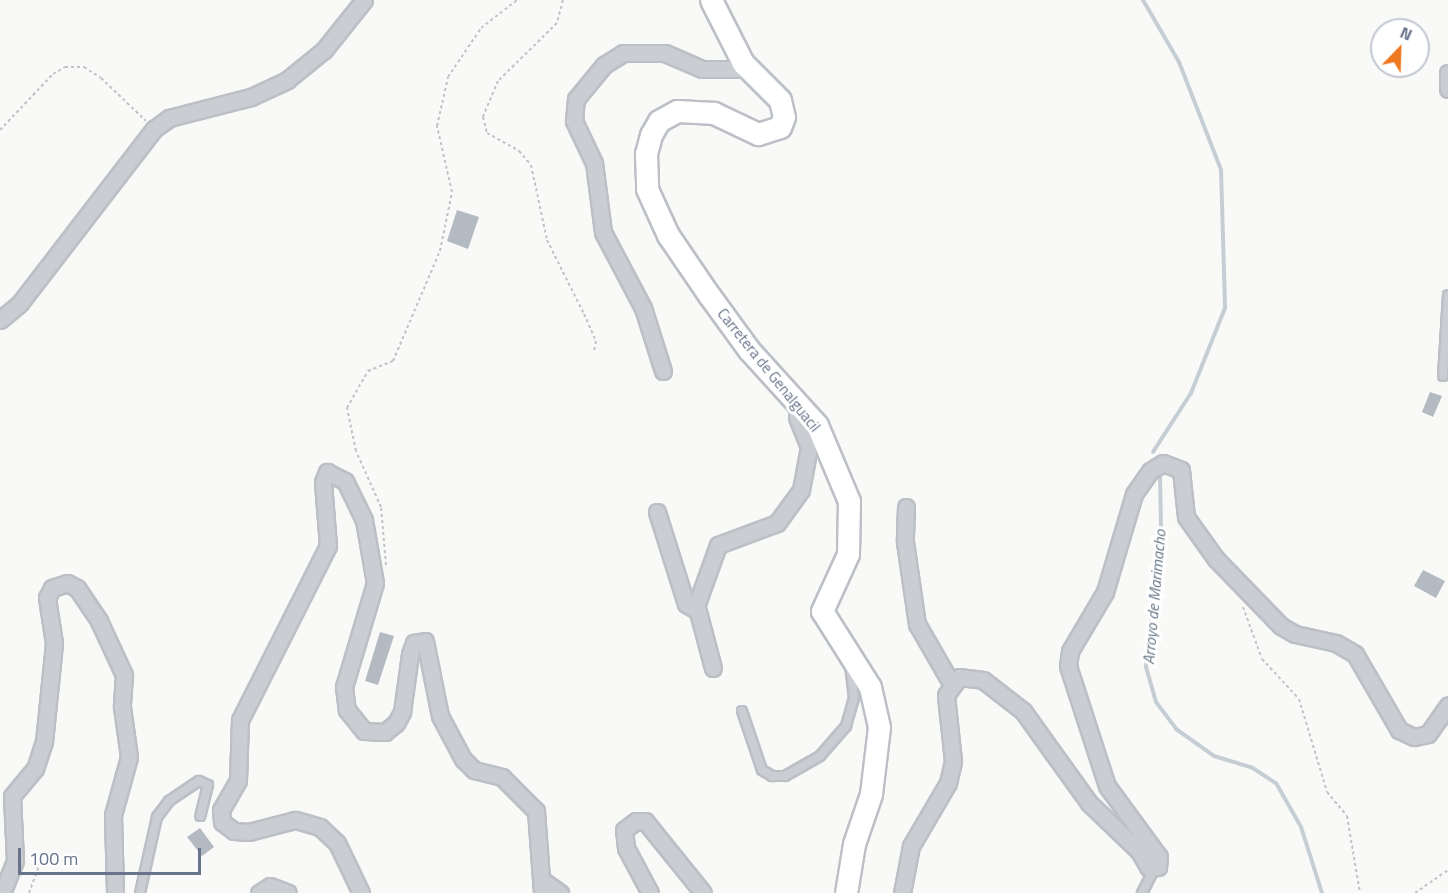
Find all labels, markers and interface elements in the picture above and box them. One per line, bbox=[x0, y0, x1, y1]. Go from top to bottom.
north arrow bbox=[1370, 18, 1430, 78]
text: N bbox=[1396, 20, 1416, 46]
street label: Carretera de Genalguacil bbox=[714, 305, 824, 435]
water label: Arroyo de Marimacho bbox=[1139, 529, 1169, 665]
scale bar bbox=[21, 836, 204, 874]
text: 100 m bbox=[29, 845, 78, 872]

